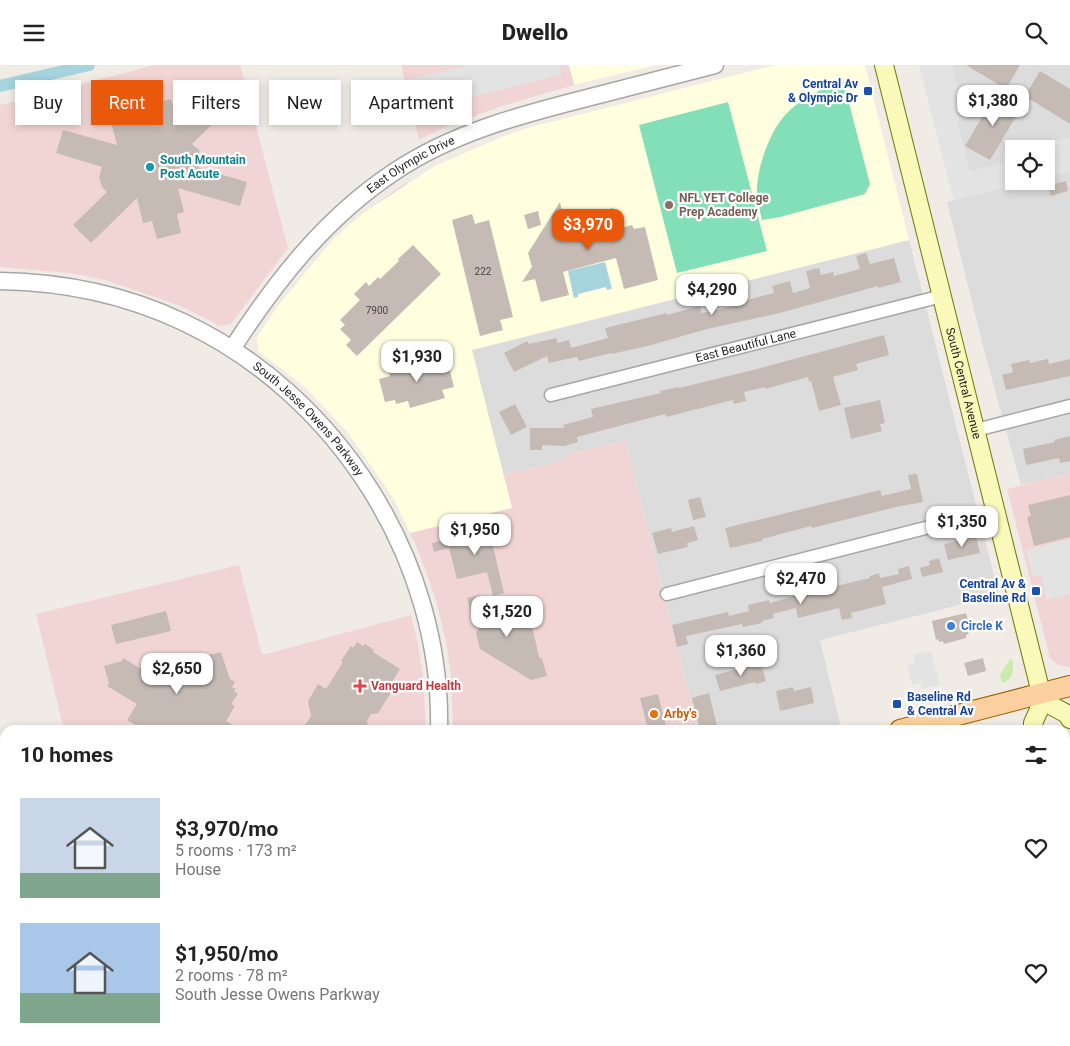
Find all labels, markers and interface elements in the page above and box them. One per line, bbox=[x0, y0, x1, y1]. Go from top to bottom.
icon: menu bbox=[20, 19, 48, 47]
icon: search bbox=[1022, 19, 1050, 47]
text: Dwello bbox=[502, 20, 568, 45]
place label: Central Av & Olympic Dr bbox=[788, 77, 859, 105]
chip: Buy bbox=[15, 80, 81, 125]
chip: Rent bbox=[91, 80, 163, 125]
chip: Filters bbox=[173, 80, 259, 125]
chip: New bbox=[269, 80, 341, 125]
chip: Apartment bbox=[351, 80, 472, 125]
marker: Central Av & Olympic Dr bbox=[862, 85, 874, 97]
pin: $1,380 bbox=[952, 85, 1034, 127]
text: $1,380 bbox=[968, 91, 1018, 110]
street label: East Olympic Drive bbox=[364, 133, 457, 196]
map controls bbox=[1005, 140, 1055, 190]
button: locate bbox=[1005, 140, 1055, 190]
place label: South Mountain Post Acute bbox=[160, 153, 246, 181]
marker: South Mountain Post Acute bbox=[144, 161, 156, 173]
place label: NFL YET College Prep Academy bbox=[679, 191, 769, 219]
marker: NFL YET College Prep Academy bbox=[663, 199, 675, 211]
pin: $3,970 bbox=[547, 209, 629, 251]
text: $3,970 bbox=[563, 215, 613, 234]
house number: 222 bbox=[475, 266, 492, 277]
pin: $4,290 bbox=[671, 273, 753, 316]
text: $4,290 bbox=[687, 280, 737, 299]
house number: 7900 bbox=[366, 305, 389, 316]
street label: East Beautiful Lane bbox=[694, 326, 798, 365]
street label: South Central Avenue bbox=[943, 326, 984, 440]
pin: $1,930 bbox=[376, 341, 458, 383]
text: $1,930 bbox=[392, 347, 442, 366]
street label: South Jesse Owens Parkway bbox=[250, 359, 367, 479]
pin: $1,350 bbox=[921, 505, 1003, 548]
text: $1,350 bbox=[937, 512, 987, 531]
pin: $1,950 bbox=[434, 513, 516, 556]
text: $1,950 bbox=[450, 520, 500, 539]
pin: $2,470 bbox=[760, 563, 842, 605]
text: $2,470 bbox=[776, 569, 826, 588]
place label: Central Av & Baseline Rd bbox=[959, 577, 1026, 605]
marker: Central Av & Baseline Rd bbox=[1030, 585, 1042, 597]
pin: $1,520 bbox=[466, 595, 548, 638]
text: $1,520 bbox=[482, 602, 532, 621]
place label: Circle K bbox=[961, 619, 1003, 633]
marker: Circle K bbox=[945, 620, 957, 632]
pin: $1,360 bbox=[700, 635, 782, 677]
text: $1,360 bbox=[716, 641, 766, 660]
pin: $2,650 bbox=[136, 653, 218, 695]
text: $2,650 bbox=[152, 659, 202, 678]
marker: Vanguard Health bbox=[353, 679, 367, 693]
place label: Vanguard Health bbox=[371, 679, 461, 693]
place label: Baseline Rd & Central Av bbox=[907, 690, 974, 718]
marker: Baseline Rd & Central Av bbox=[891, 698, 903, 710]
place label: Arby's bbox=[664, 707, 697, 721]
marker: Arby's bbox=[648, 708, 660, 720]
icon: filters bbox=[1022, 741, 1050, 769]
text: 10 homes bbox=[20, 743, 113, 767]
text: $3,970/mo bbox=[175, 817, 278, 841]
icon: home bbox=[60, 818, 120, 878]
icon: heart bbox=[1022, 834, 1050, 862]
text: 5 rooms · 173 m² bbox=[175, 841, 297, 860]
text: House bbox=[175, 860, 221, 879]
text: $1,950/mo bbox=[175, 942, 278, 966]
icon: home bbox=[60, 943, 120, 1003]
icon: heart bbox=[1022, 959, 1050, 987]
text: 2 rooms · 78 m² bbox=[175, 966, 288, 985]
text: South Jesse Owens Parkway bbox=[175, 985, 380, 1004]

